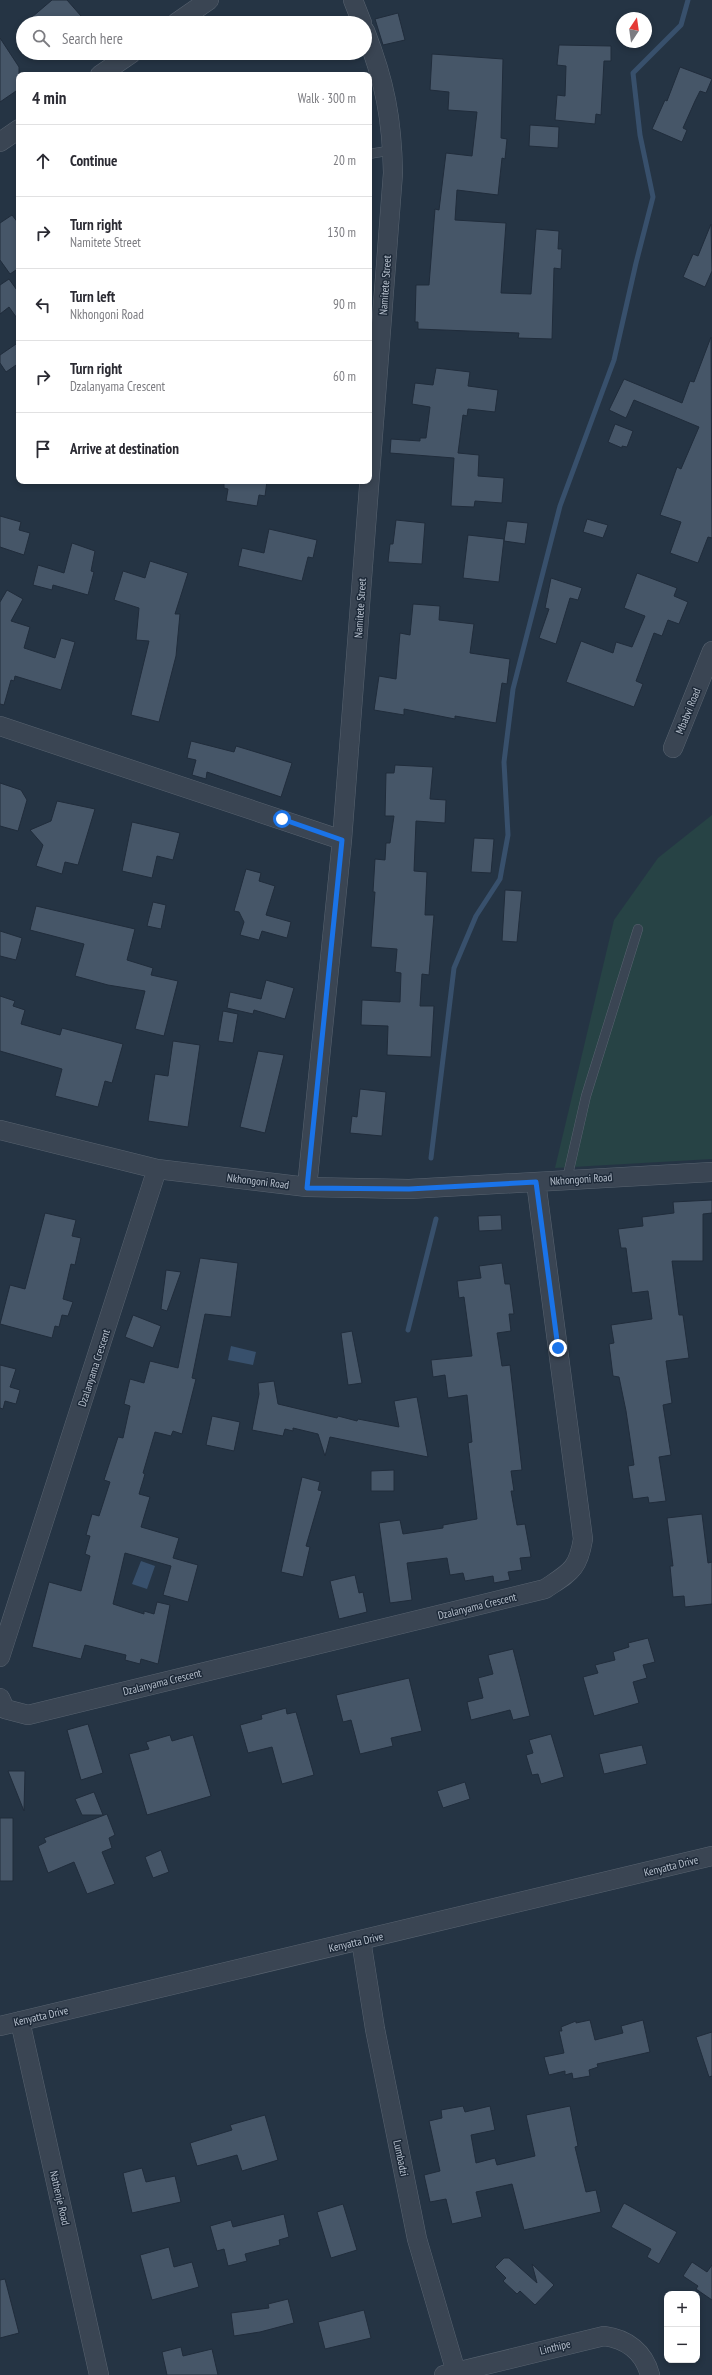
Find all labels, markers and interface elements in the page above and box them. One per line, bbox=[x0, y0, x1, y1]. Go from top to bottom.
north arrow bbox=[616, 12, 652, 48]
search box bbox=[16, 16, 372, 60]
icon: search bbox=[30, 27, 52, 49]
text: Search here bbox=[62, 29, 123, 48]
text: 4 min bbox=[32, 87, 66, 109]
text: Walk · 300 m bbox=[298, 90, 356, 107]
icon: ahead bbox=[32, 150, 54, 172]
text: Continue bbox=[70, 151, 117, 170]
text: 20 m bbox=[333, 152, 356, 169]
text: Turn right bbox=[70, 215, 122, 234]
icon: right bbox=[32, 222, 54, 244]
text: 130 m bbox=[327, 224, 356, 241]
text: Namitete Street bbox=[70, 234, 141, 251]
street label: Namitete Street bbox=[376, 255, 394, 315]
text: Turn left bbox=[70, 287, 115, 306]
icon: left bbox=[32, 294, 54, 316]
text: 90 m bbox=[333, 296, 356, 313]
text: Nkhongoni Road bbox=[70, 306, 144, 323]
text: Turn right bbox=[70, 359, 122, 378]
icon: right bbox=[32, 366, 54, 388]
text: 60 m bbox=[333, 368, 356, 385]
text: Dzalanyama Crescent bbox=[70, 378, 165, 395]
icon: arrive bbox=[32, 438, 54, 460]
text: Arrive at destination bbox=[70, 439, 179, 458]
street label: Namitete Street bbox=[351, 578, 369, 638]
street label: Mbabvi Road bbox=[672, 686, 704, 736]
route start bbox=[273, 810, 291, 828]
street label: Nkhongoni Road bbox=[226, 1170, 290, 1192]
street label: Nkhongoni Road bbox=[549, 1170, 613, 1188]
street label: Dzalanyama Crescent bbox=[75, 1328, 113, 1408]
route end bbox=[549, 1339, 567, 1357]
street label: Dzalanyama Crescent bbox=[436, 1589, 518, 1623]
street label: Dzalanyama Crescent bbox=[121, 1665, 203, 1699]
street label: Kenyatta Drive bbox=[642, 1852, 700, 1880]
street label: Kenyatta Drive bbox=[327, 1929, 385, 1955]
street label: Kenyatta Drive bbox=[12, 2003, 70, 2029]
street label: Lumbadzi bbox=[390, 2139, 412, 2177]
street label: Nathenje Road bbox=[47, 2169, 73, 2227]
map controls bbox=[664, 2291, 700, 2363]
button: + bbox=[664, 2291, 700, 2327]
button: − bbox=[664, 2327, 700, 2363]
street label: Linthipe bbox=[538, 2336, 572, 2358]

